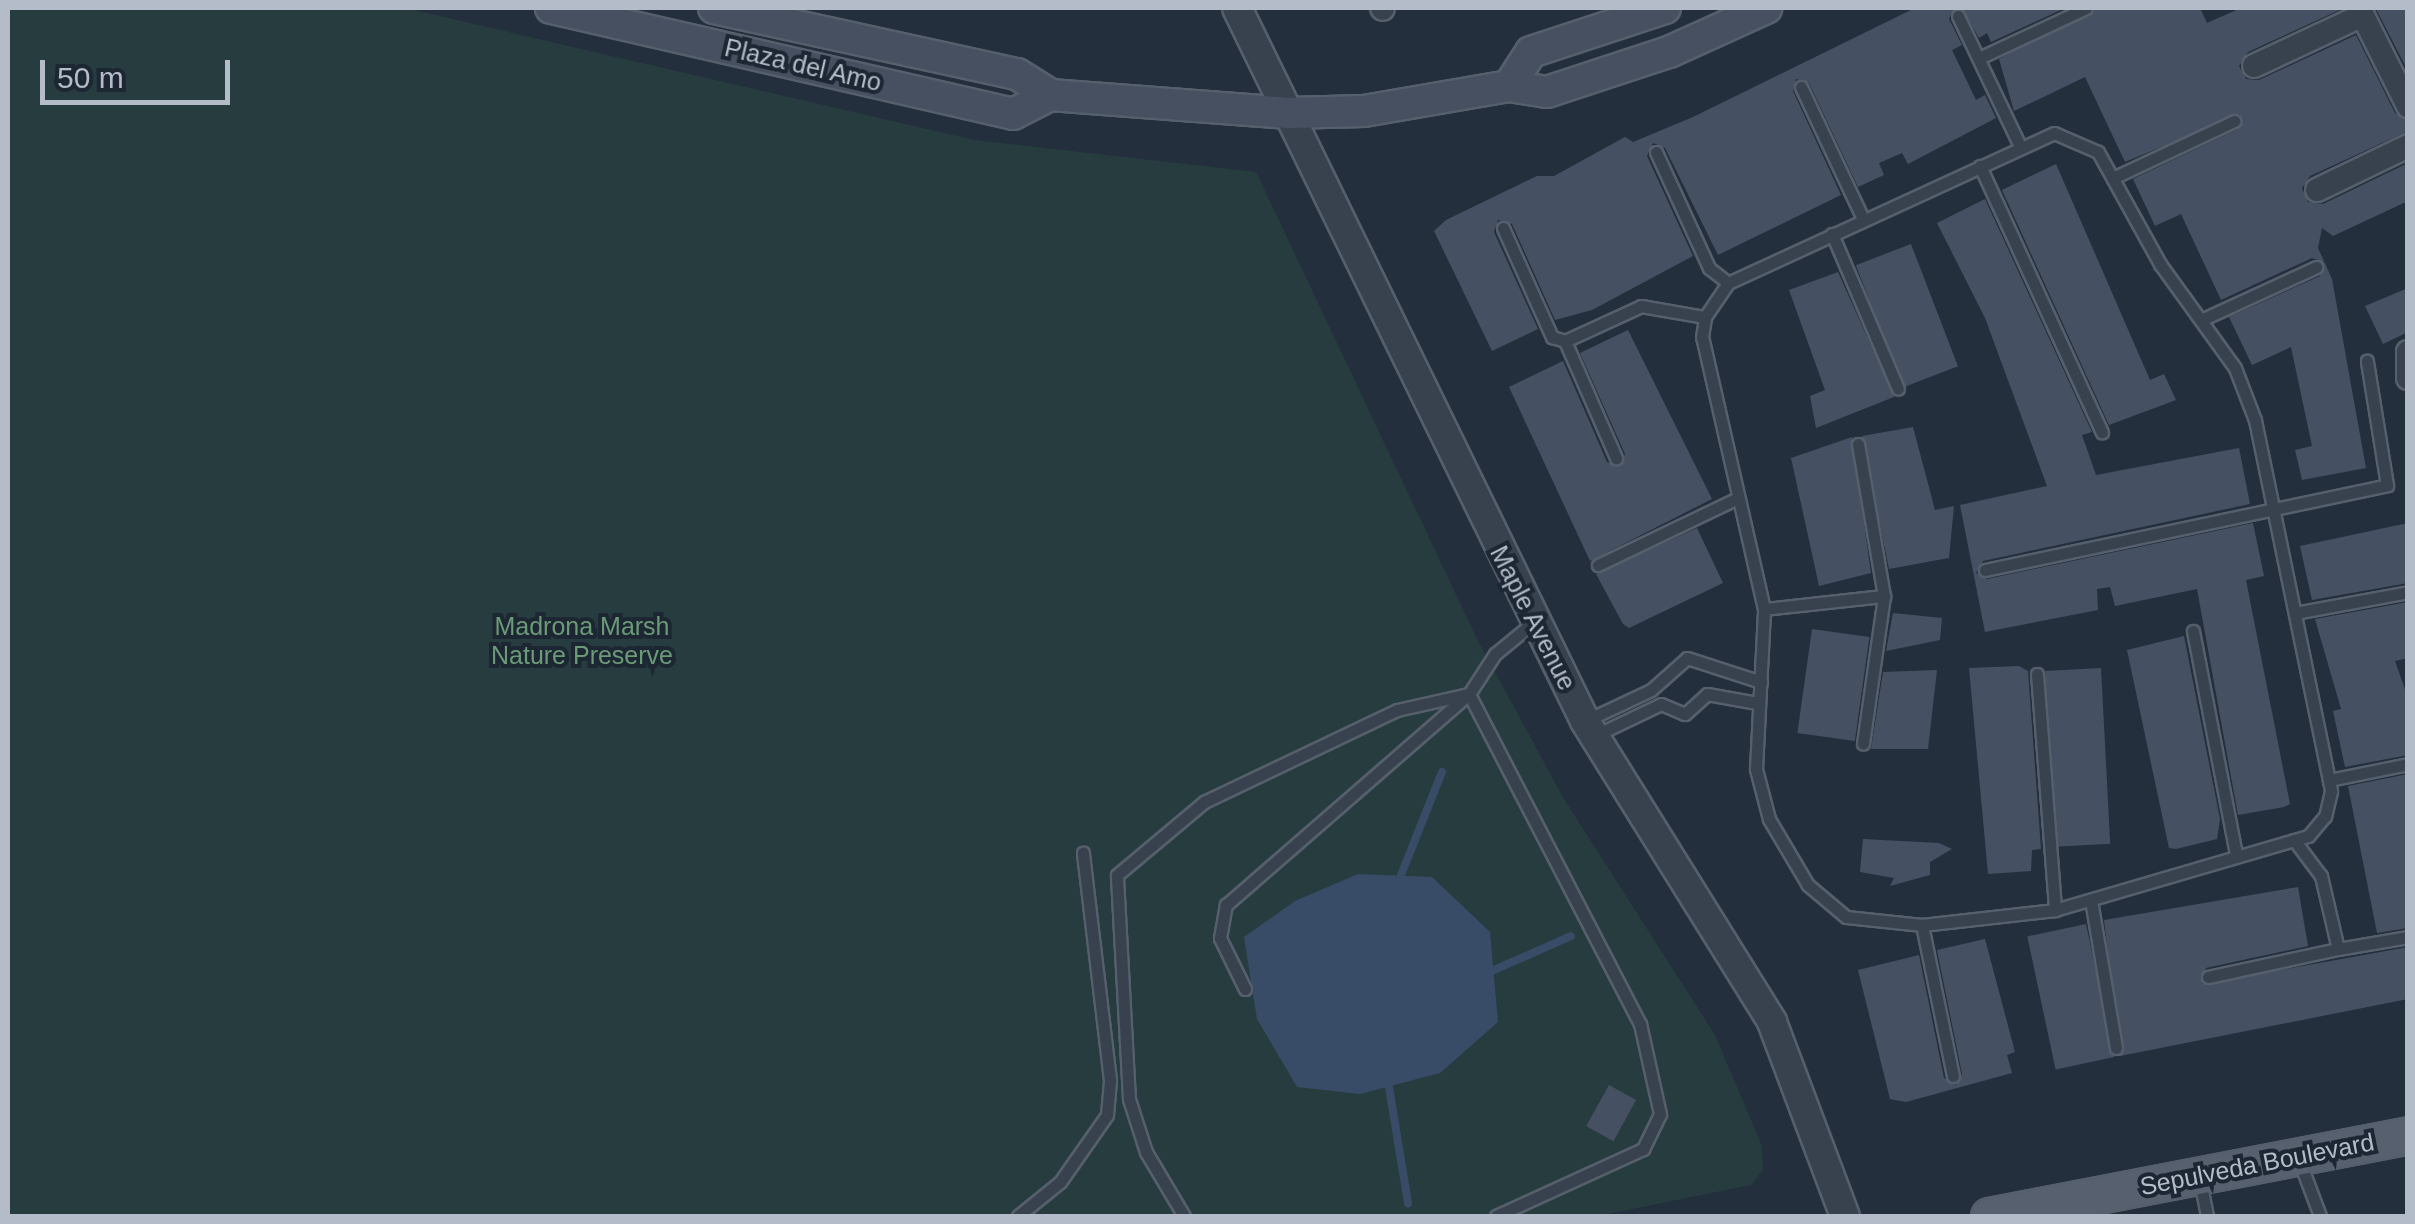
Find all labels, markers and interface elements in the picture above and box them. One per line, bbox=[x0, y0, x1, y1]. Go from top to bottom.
street label: Plaza del Amo bbox=[721, 32, 885, 98]
scale bar bbox=[45, 40, 235, 102]
text: 50 m bbox=[57, 61, 124, 94]
street label: Maple Avenue bbox=[1483, 540, 1583, 696]
park label: Madrona Marsh Nature Preserve bbox=[491, 612, 673, 671]
street label: Sepulveda Boulevard bbox=[2137, 1127, 2377, 1201]

